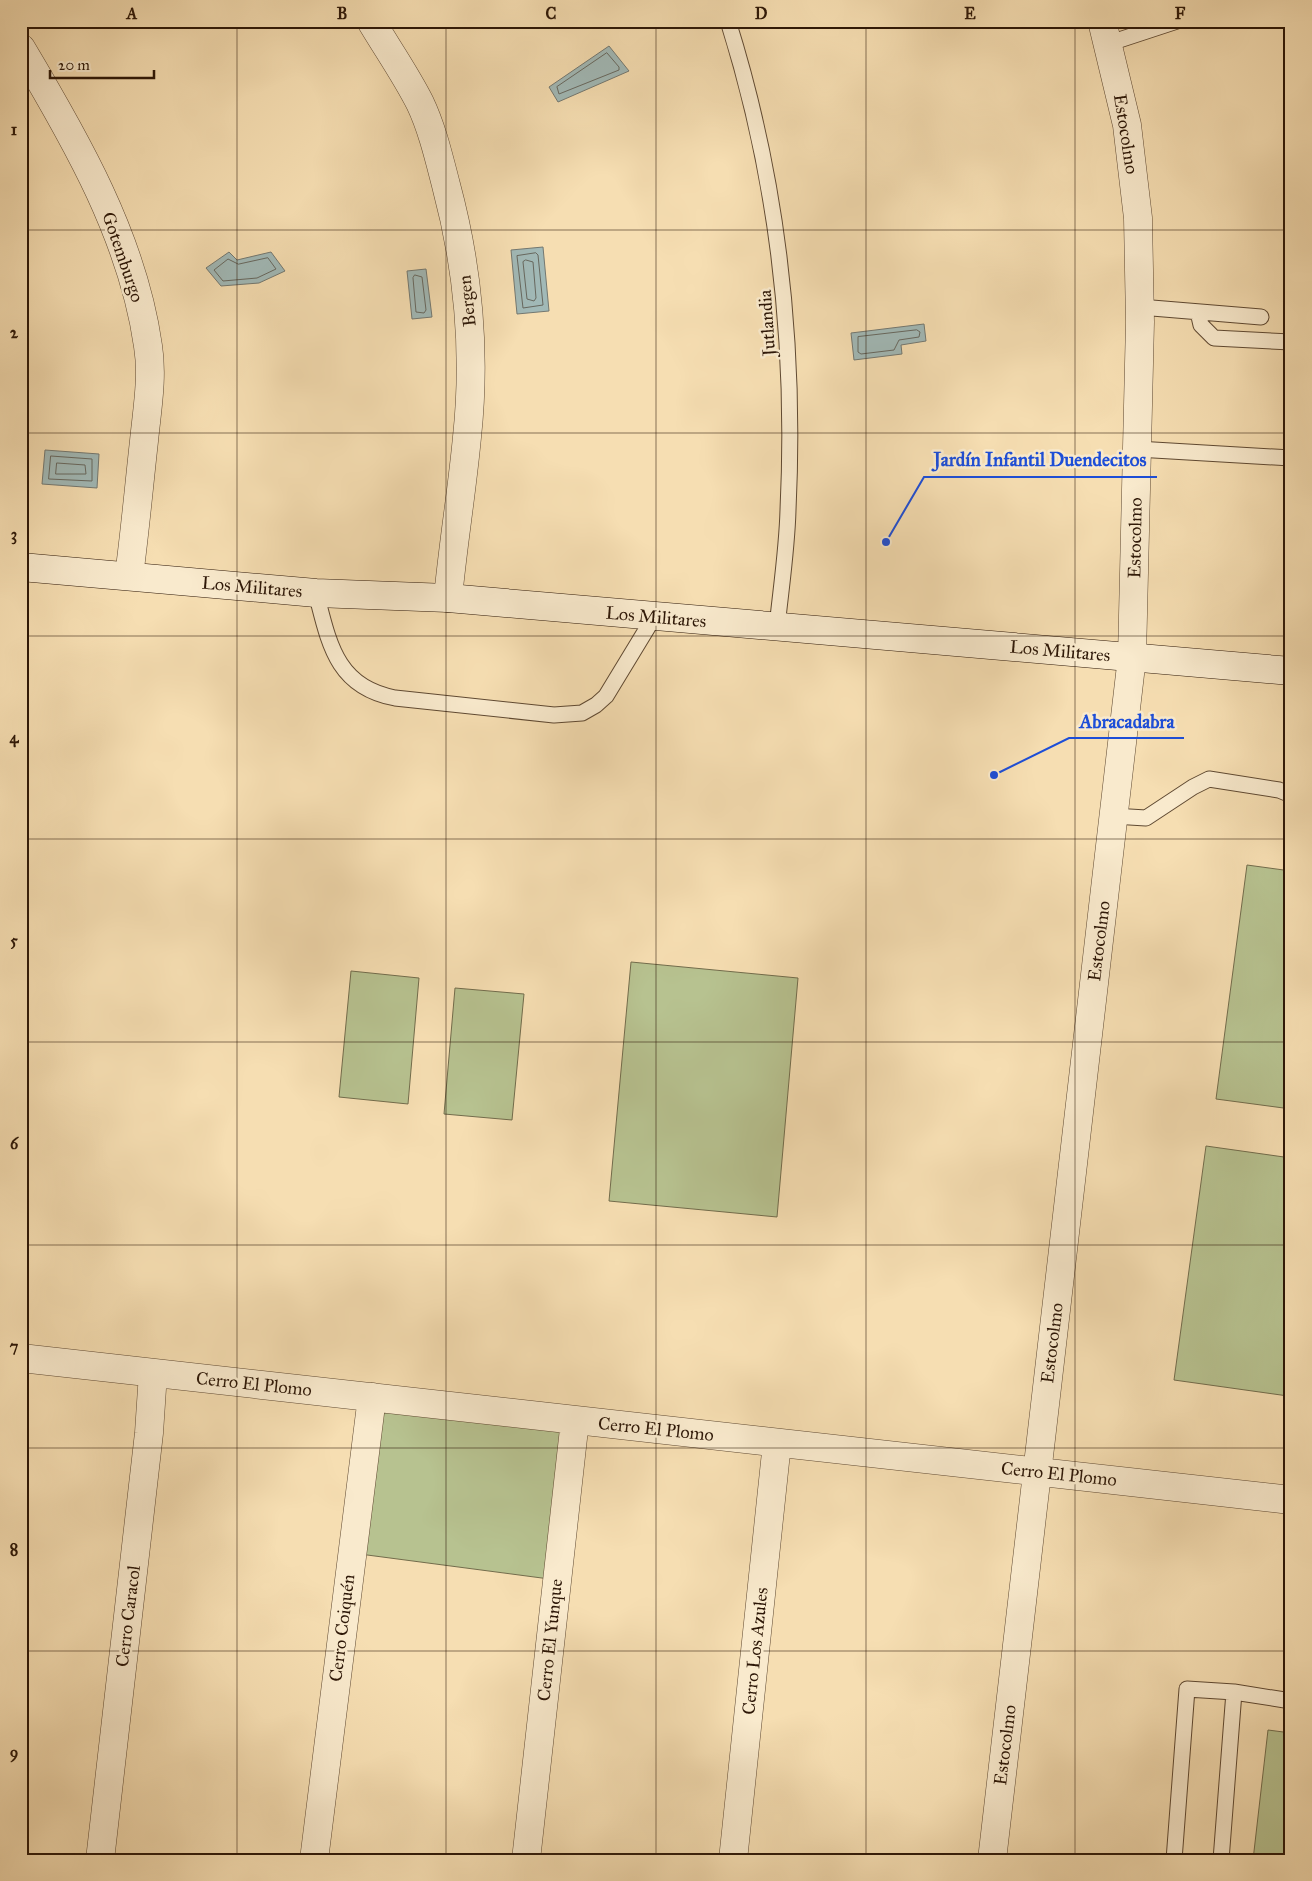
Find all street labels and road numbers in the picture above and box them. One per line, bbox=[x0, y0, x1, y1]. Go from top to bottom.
street label: Estocolmo bbox=[1109, 92, 1143, 176]
street label: Gotemburgo bbox=[96, 209, 149, 305]
street label: Bergen bbox=[453, 274, 482, 328]
street label: Jutlandia bbox=[754, 289, 781, 359]
street label: Estocolmo bbox=[1123, 497, 1147, 579]
street label: Los Militares bbox=[201, 572, 303, 602]
street label: Los Militares bbox=[605, 602, 707, 632]
street label: Los Militares bbox=[1009, 636, 1111, 666]
street label: Estocolmo bbox=[1083, 900, 1115, 982]
street label: Estocolmo bbox=[1036, 1302, 1068, 1384]
street label: Cerro El Plomo bbox=[195, 1367, 313, 1401]
street label: Cerro El Plomo bbox=[597, 1412, 715, 1446]
street label: Cerro El Plomo bbox=[1000, 1457, 1118, 1491]
street label: Cerro Caracol bbox=[111, 1564, 145, 1668]
street label: Cerro Coiquén bbox=[324, 1573, 361, 1683]
street label: Cerro El Yunque bbox=[533, 1578, 568, 1702]
street label: Cerro Los Azules bbox=[737, 1586, 773, 1716]
street label: Estocolmo bbox=[989, 1704, 1021, 1786]

